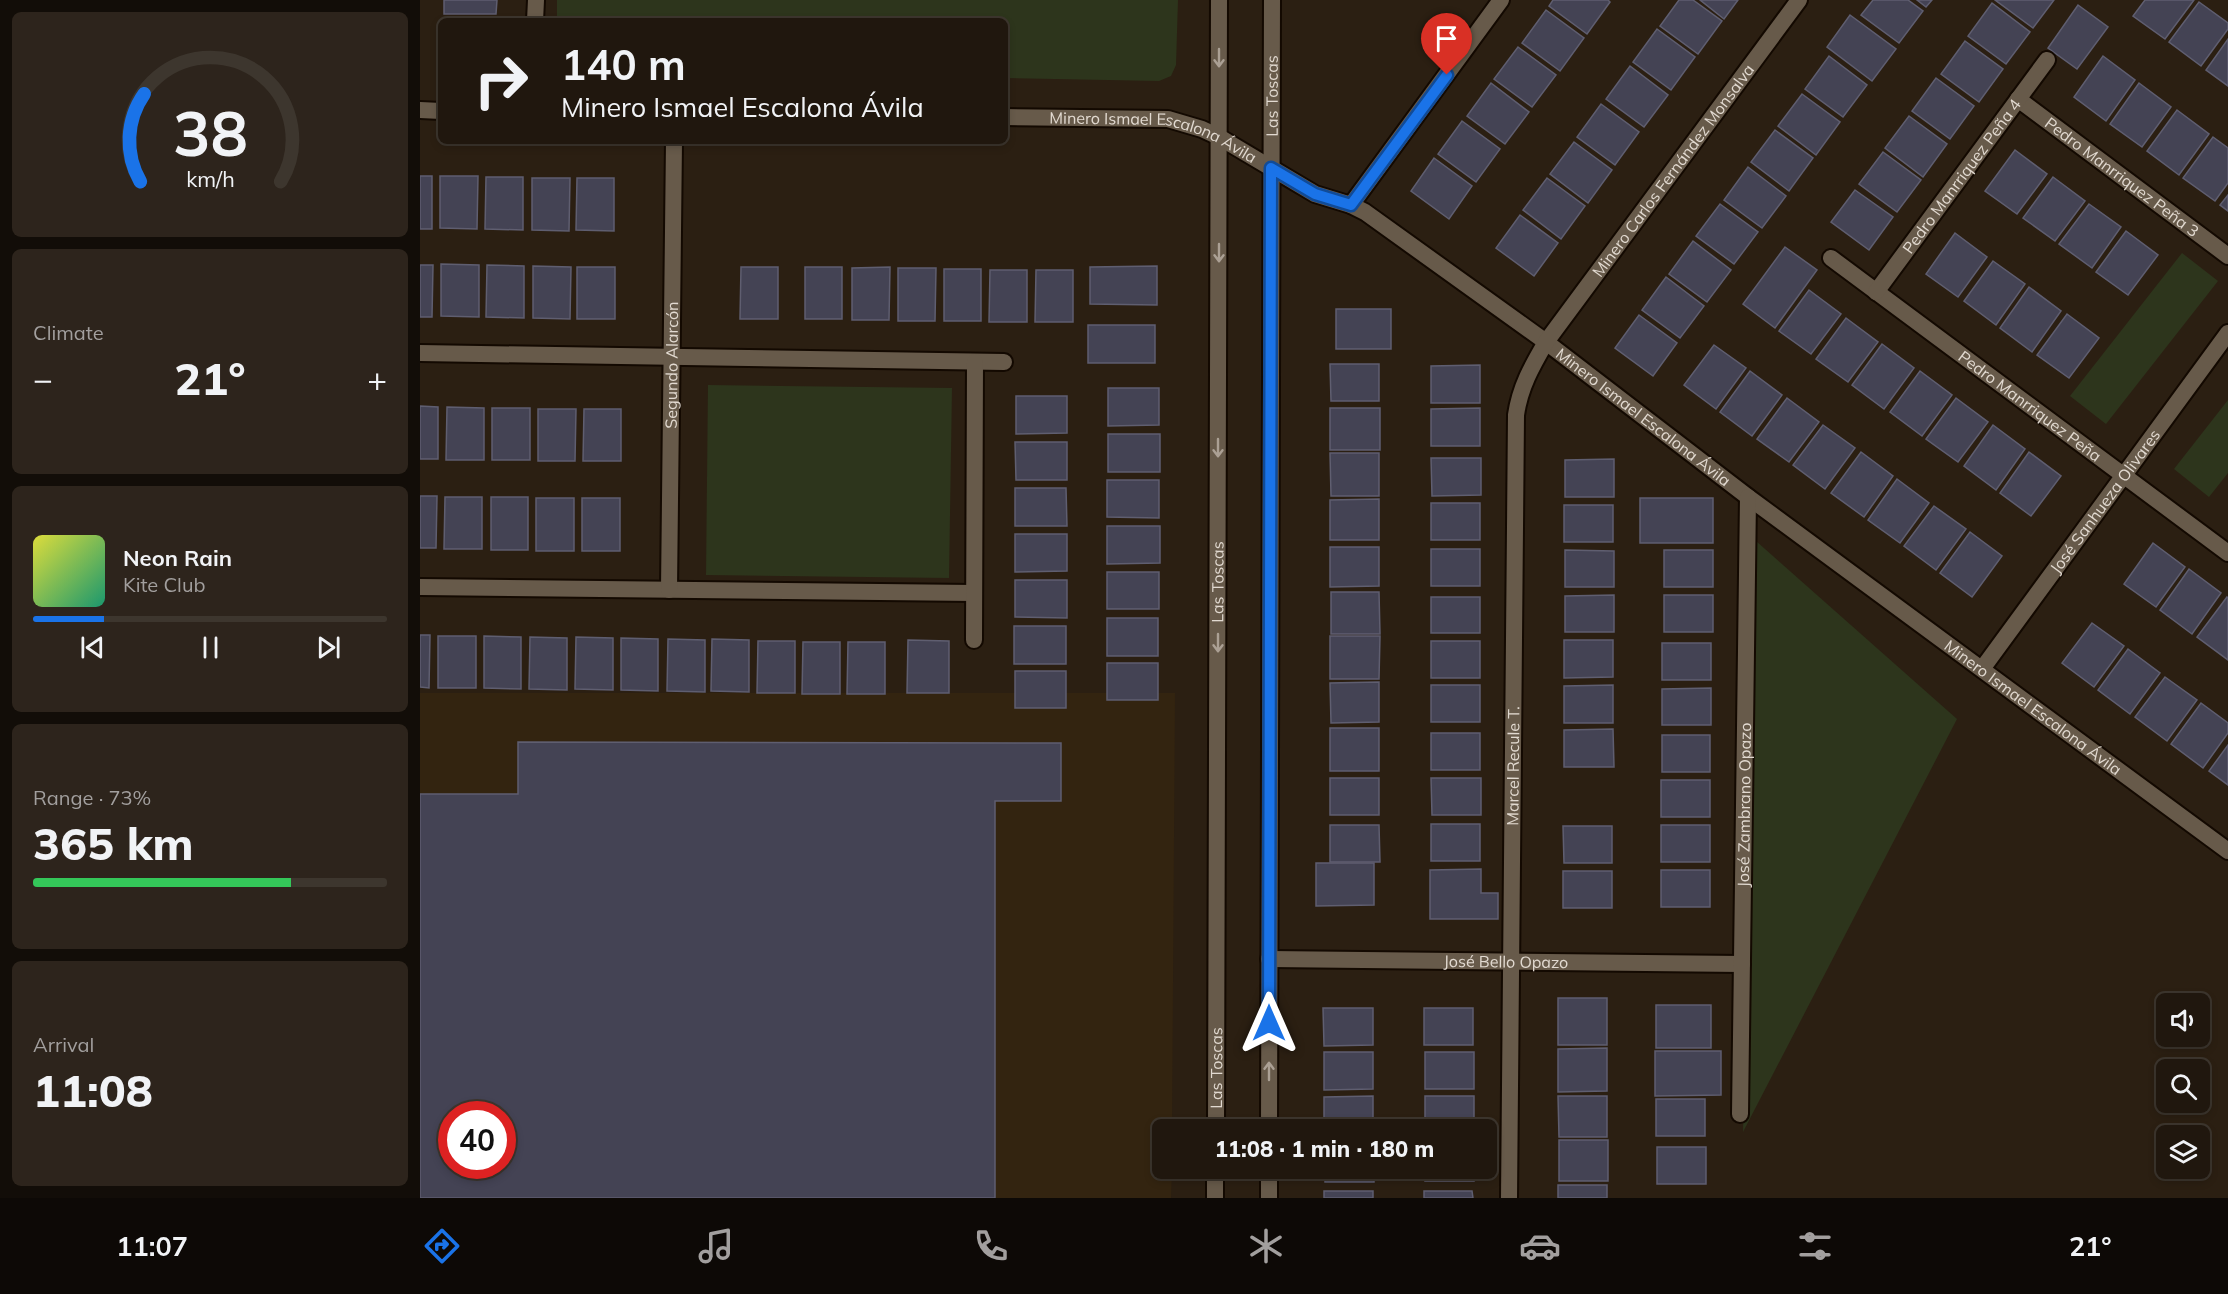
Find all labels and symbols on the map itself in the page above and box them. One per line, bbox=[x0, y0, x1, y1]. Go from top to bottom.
pin bbox=[1421, 13, 1472, 75]
one-way arrow bbox=[1213, 48, 1225, 68]
street label: Las Toscas bbox=[1262, 55, 1282, 137]
street label: Minero Carlos Fernández Monsalva bbox=[1588, 60, 1758, 281]
street label: Pedro Manrriquez Peña 4 bbox=[1898, 94, 2025, 257]
street label: Minero Ismael Escalona Ávila bbox=[1049, 108, 1260, 167]
street label: Pedro Manrriquez Peña 3 bbox=[2041, 113, 2203, 241]
one-way arrow bbox=[1213, 243, 1225, 263]
street label: Segundo Alarcón bbox=[661, 301, 682, 429]
street label: Minero Ismael Escalona Ávila bbox=[1552, 343, 1735, 490]
street label: Pedro Manrriquez Peña bbox=[1955, 346, 2106, 466]
street label: José Sanhueza Olivares bbox=[2045, 425, 2164, 577]
one-way arrow bbox=[1212, 438, 1224, 458]
street label: Las Toscas bbox=[1207, 541, 1228, 623]
one-way arrow bbox=[1212, 633, 1223, 653]
street label: Minero Ismael Escalona Ávila bbox=[1941, 635, 2126, 779]
street label: Marcel Recule T. bbox=[1502, 706, 1523, 826]
street label: José Zambrano Opazo bbox=[1733, 722, 1755, 888]
street label: José Bello Opazo bbox=[1444, 951, 1568, 972]
position arrow bbox=[1237, 991, 1301, 1055]
street label: Las Toscas bbox=[1206, 1027, 1226, 1109]
one-way arrow bbox=[1263, 1062, 1275, 1082]
speed limit sign: 40 bbox=[438, 1101, 516, 1179]

